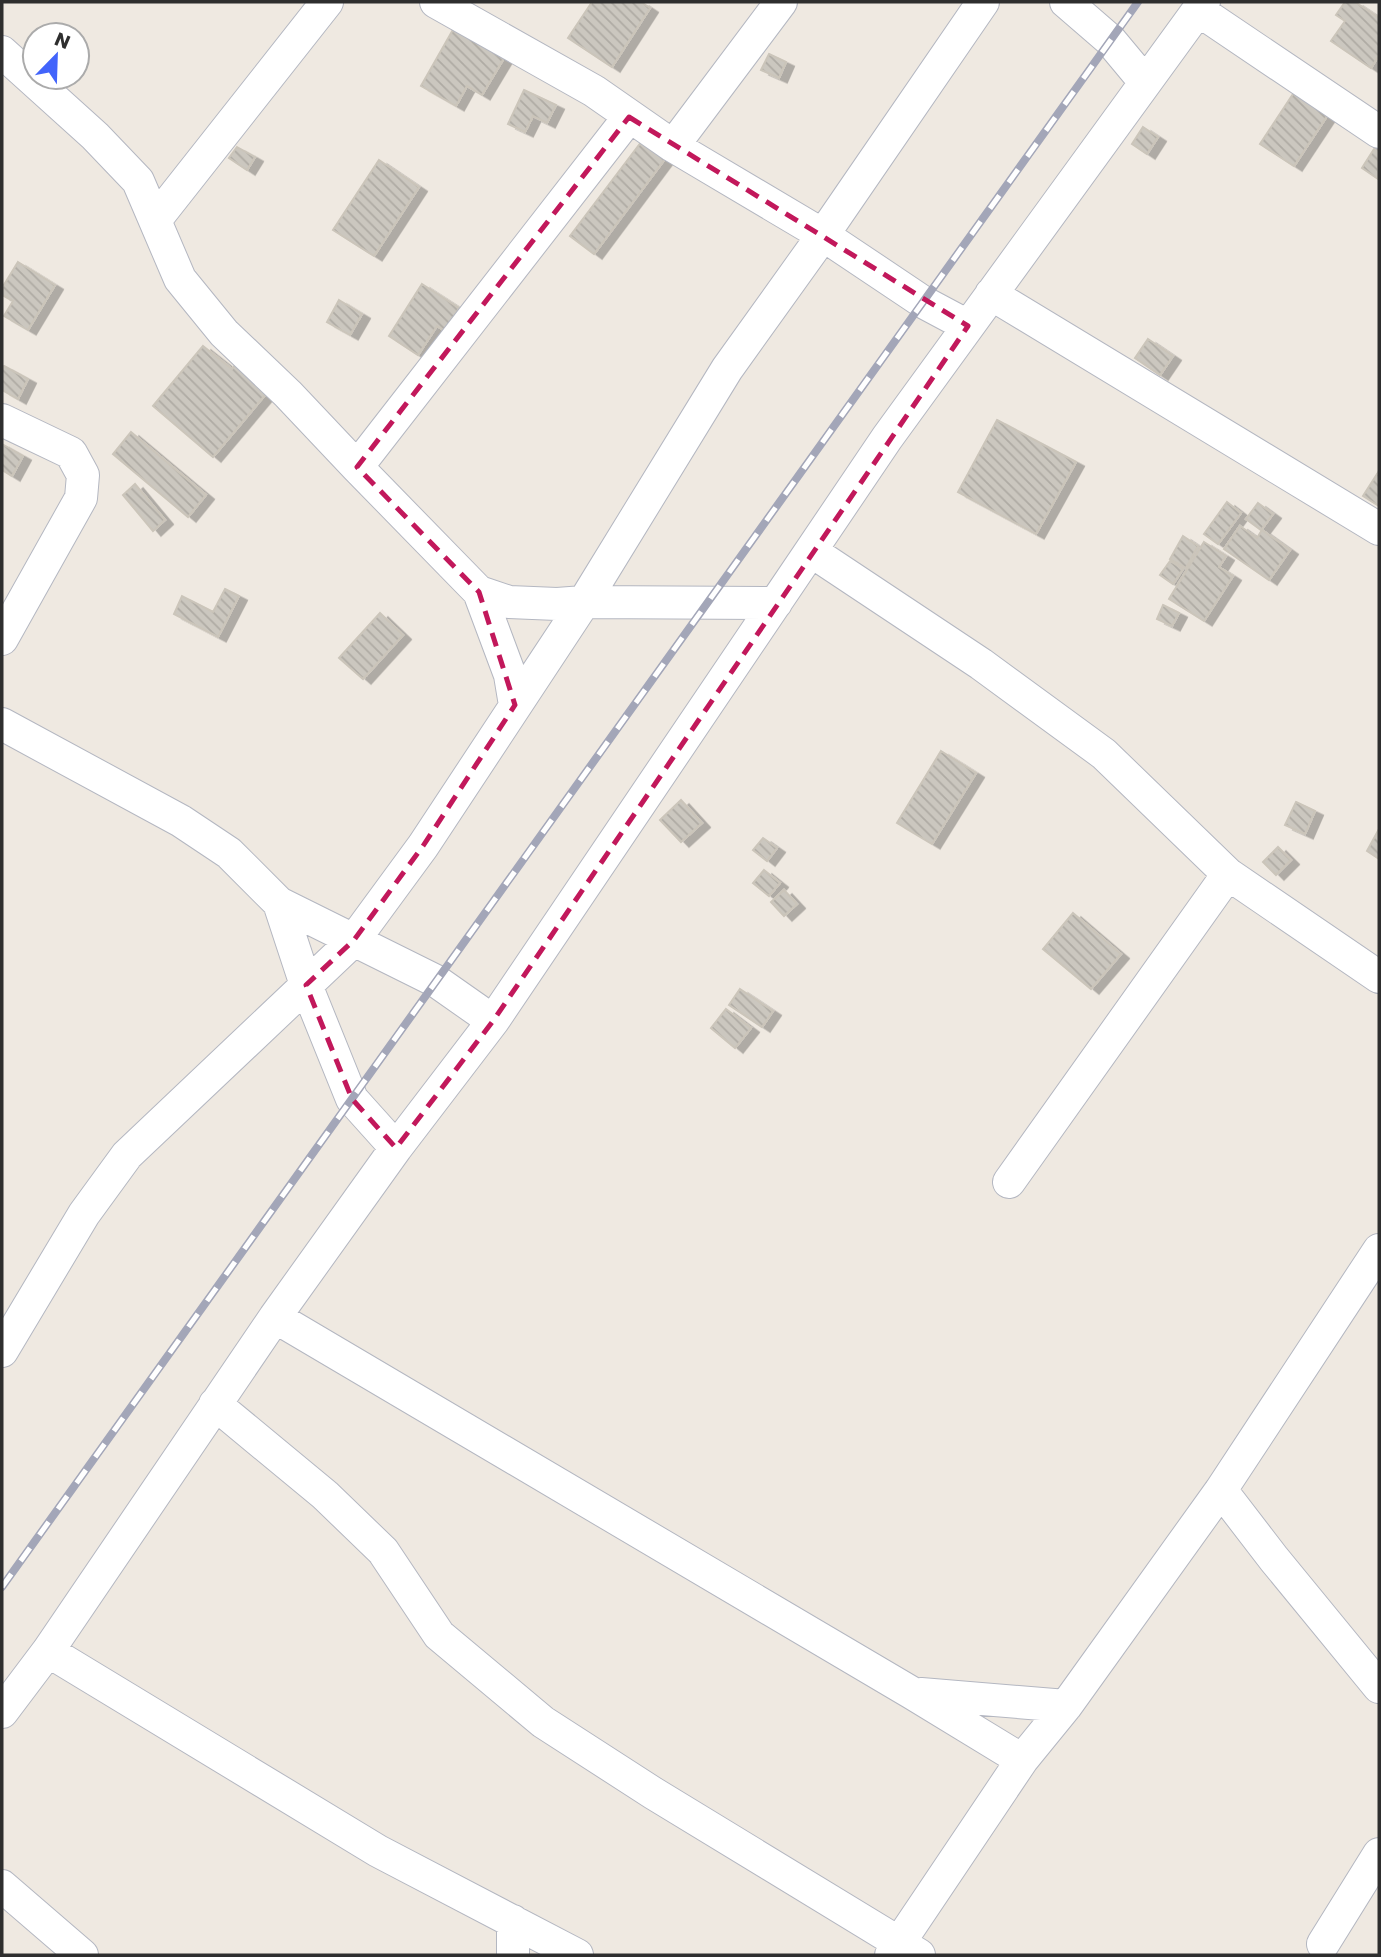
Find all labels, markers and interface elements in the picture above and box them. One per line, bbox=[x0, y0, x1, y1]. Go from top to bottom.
north arrow bbox=[21, 21, 91, 91]
text: N bbox=[51, 26, 74, 56]

